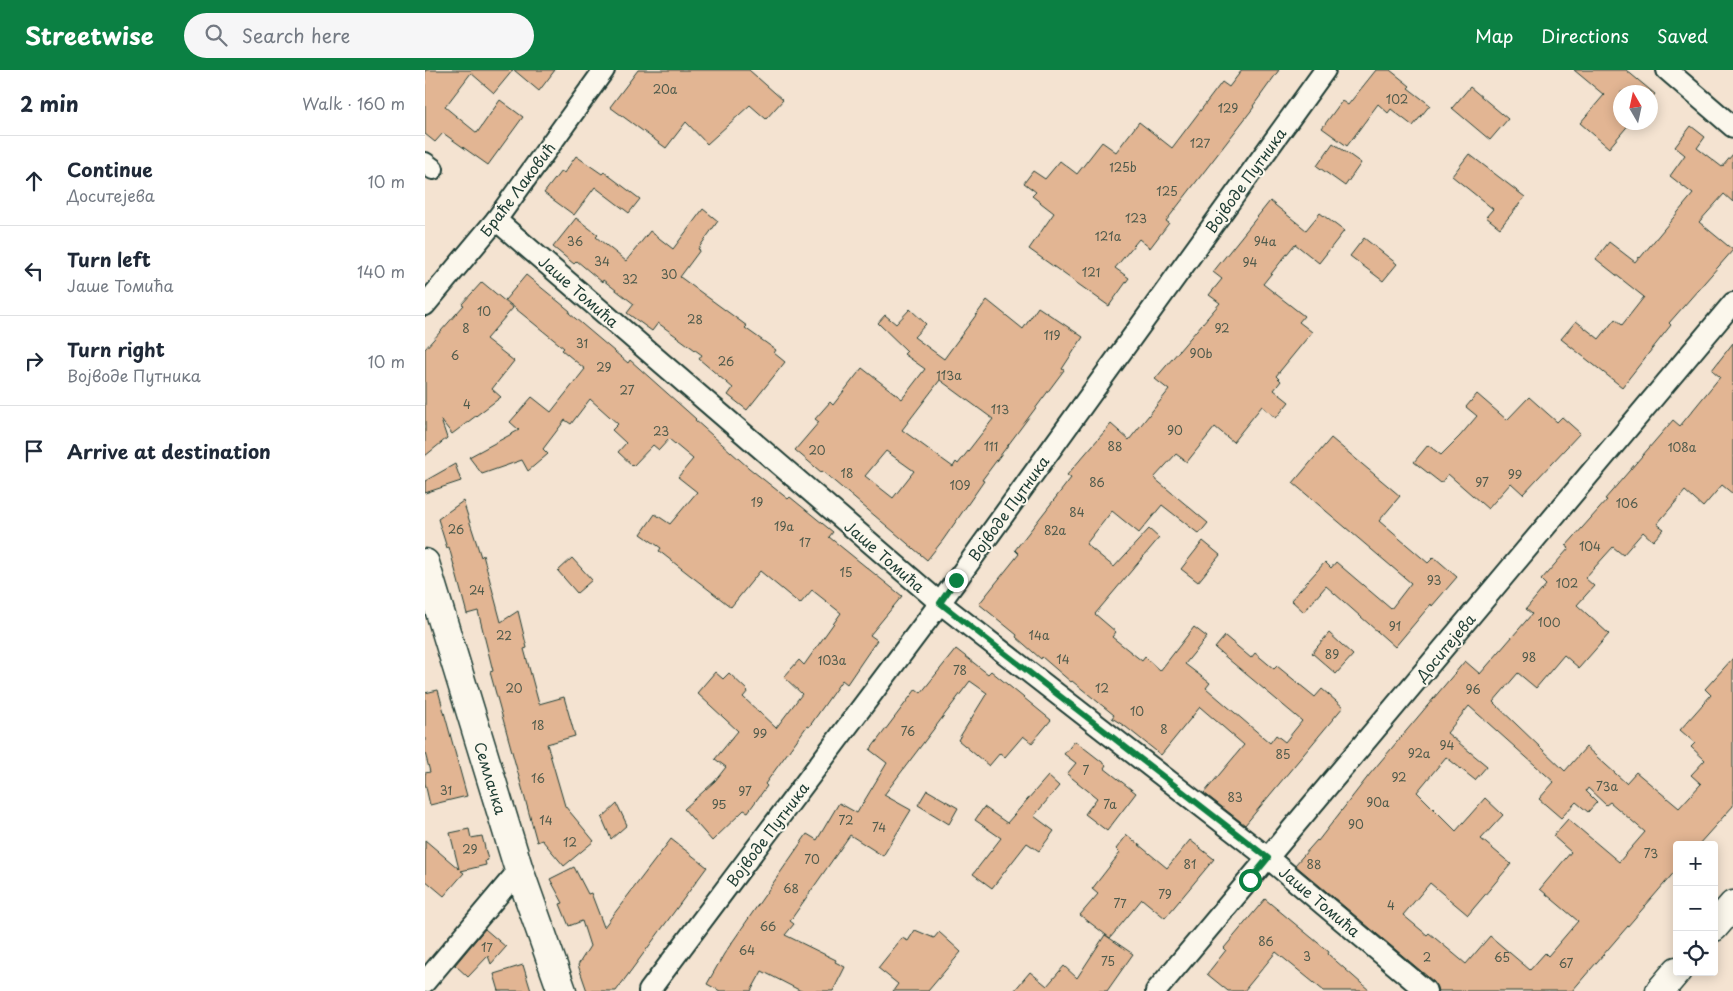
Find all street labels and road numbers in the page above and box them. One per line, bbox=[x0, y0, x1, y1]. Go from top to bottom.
street label: Војводе Путника bbox=[1199, 122, 1291, 237]
street label: Браће Лаковић bbox=[474, 137, 560, 241]
street label: Јаше Томића bbox=[534, 250, 625, 333]
street label: Војводе Путника bbox=[962, 450, 1054, 565]
street label: Јаше Томића bbox=[840, 515, 931, 598]
street label: Доситејева bbox=[1409, 608, 1481, 687]
street label: Семлачка bbox=[469, 739, 513, 818]
street label: Војводе Путника bbox=[720, 777, 814, 891]
street label: Јаше Томића bbox=[1274, 860, 1366, 942]

